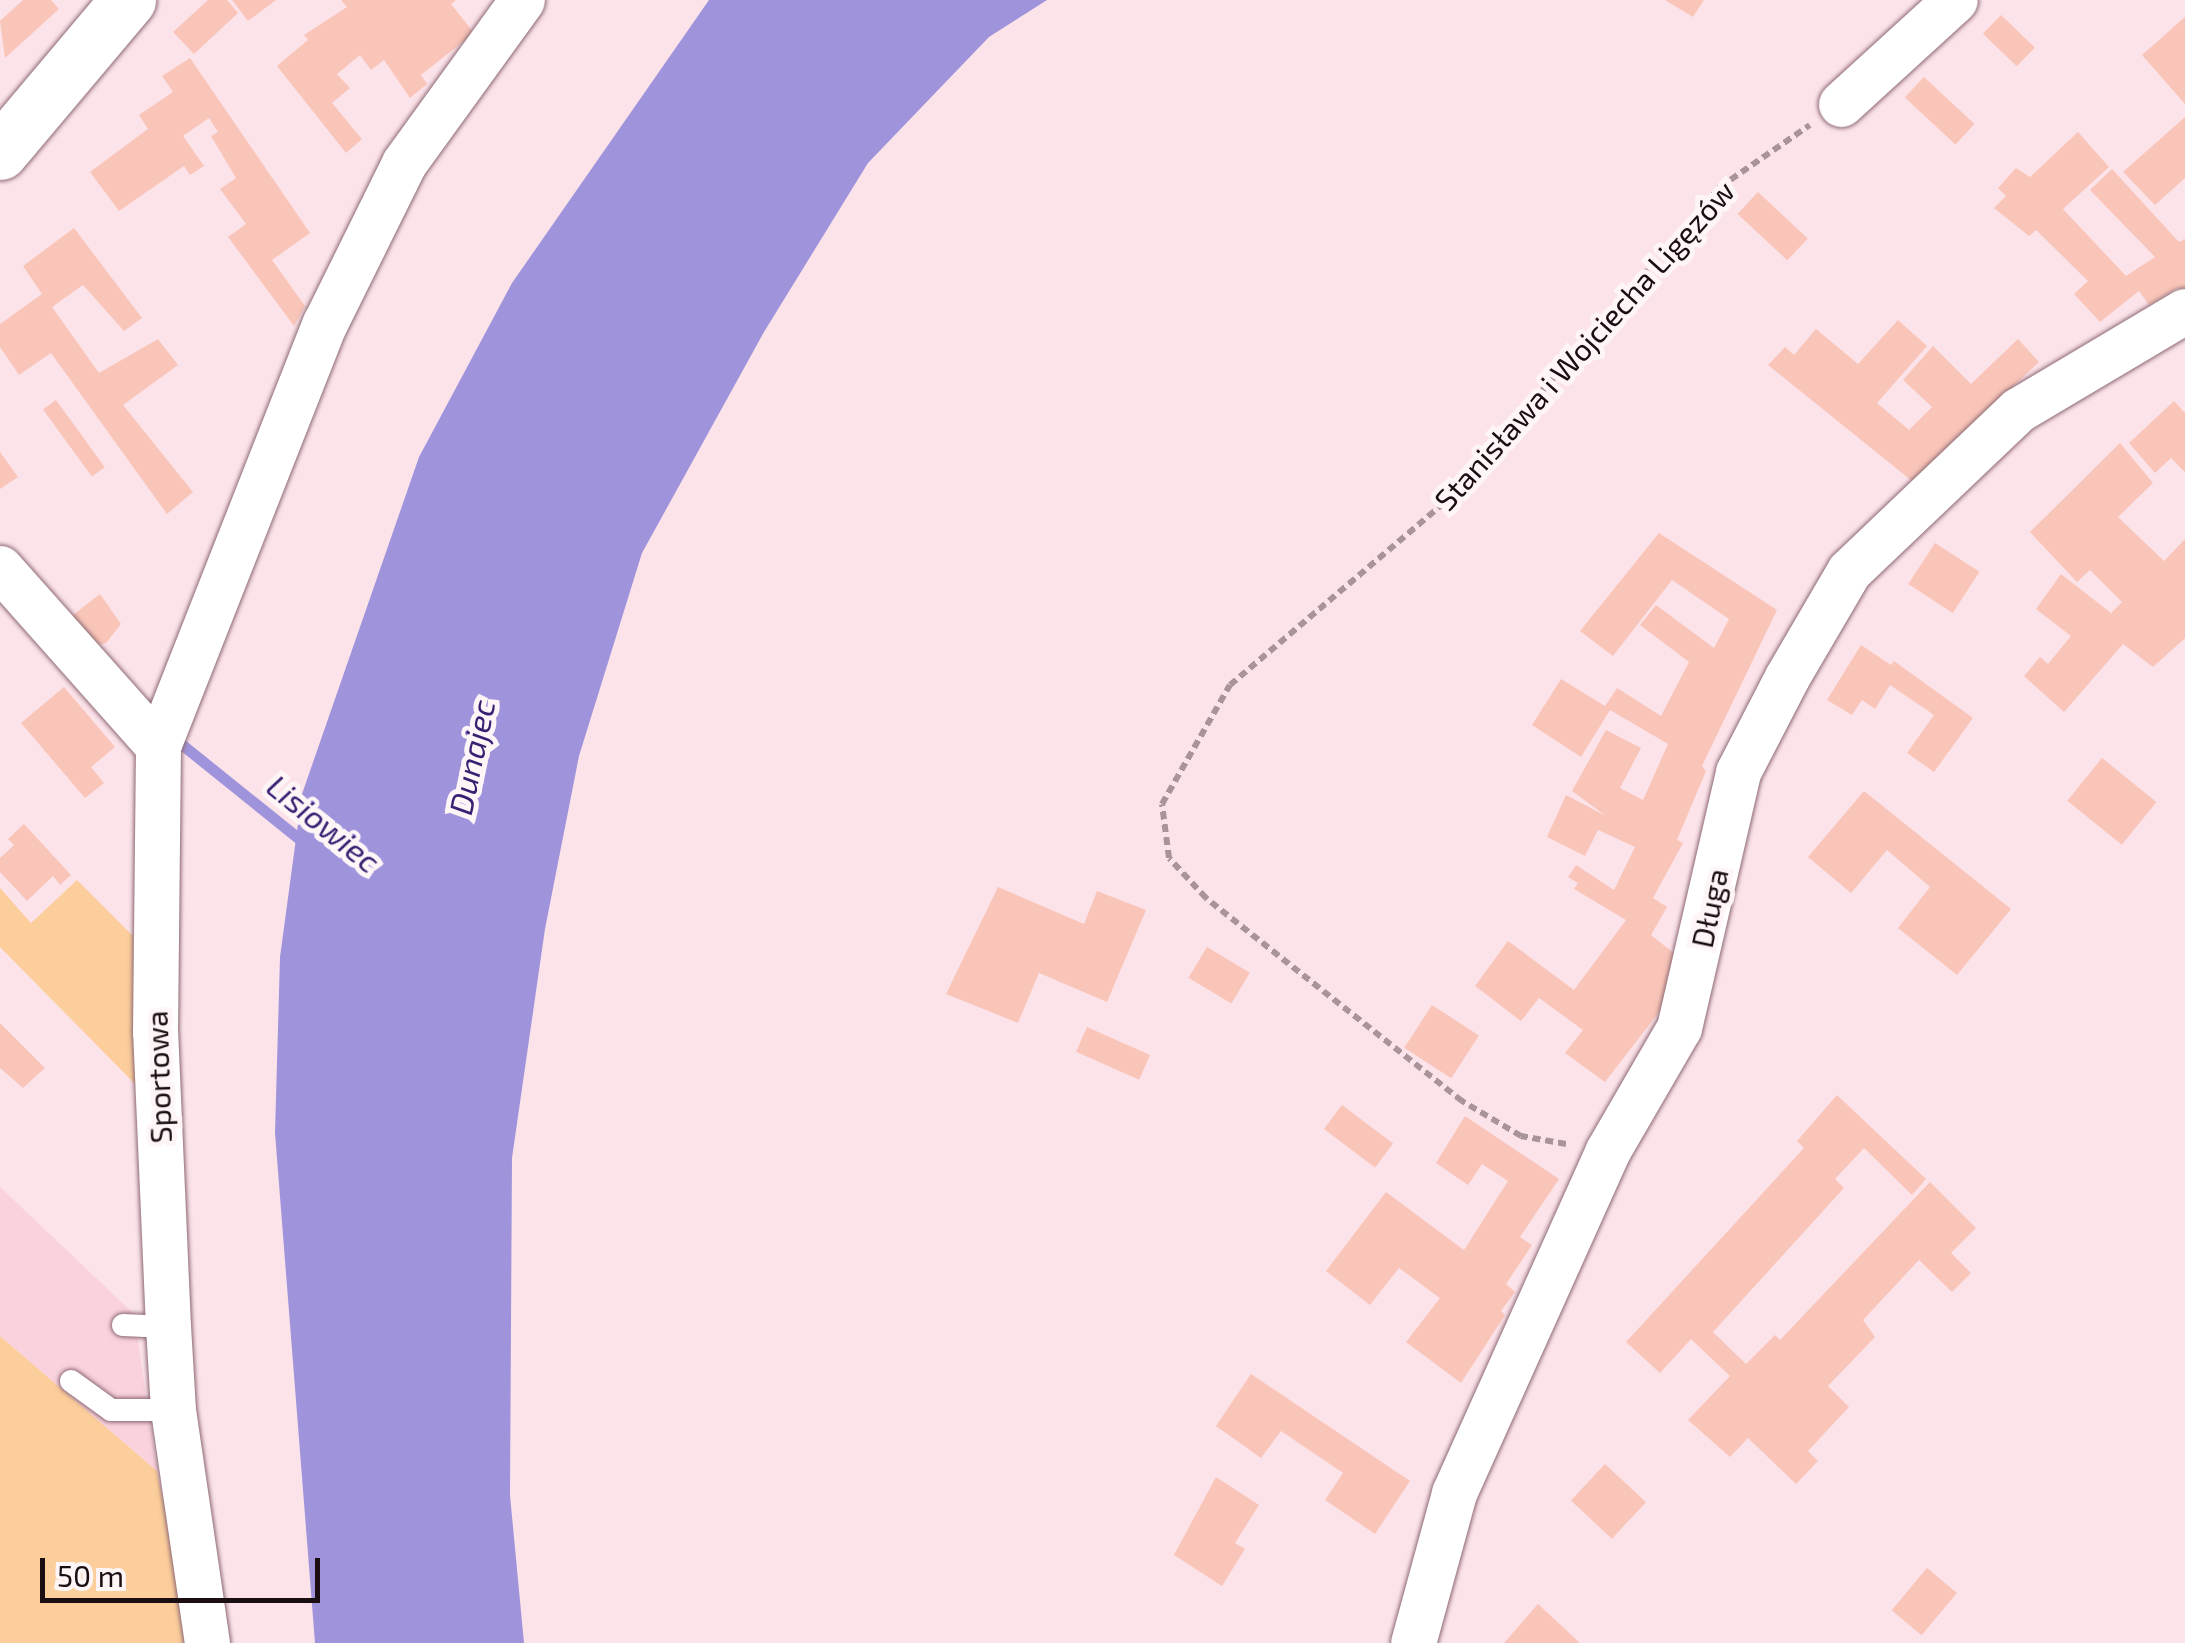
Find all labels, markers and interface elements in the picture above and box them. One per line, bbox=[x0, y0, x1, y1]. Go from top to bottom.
street label: Stanisława i Wojciecha Ligęzów bbox=[1426, 173, 1742, 517]
water label: Dunajec bbox=[440, 696, 502, 818]
water label: Lisiowiec bbox=[260, 766, 388, 880]
street label: Długa bbox=[1683, 865, 1735, 951]
street label: Sportowa bbox=[138, 1010, 178, 1144]
scale bar bbox=[45, 1538, 325, 1600]
text: 50 m bbox=[57, 1557, 124, 1593]

